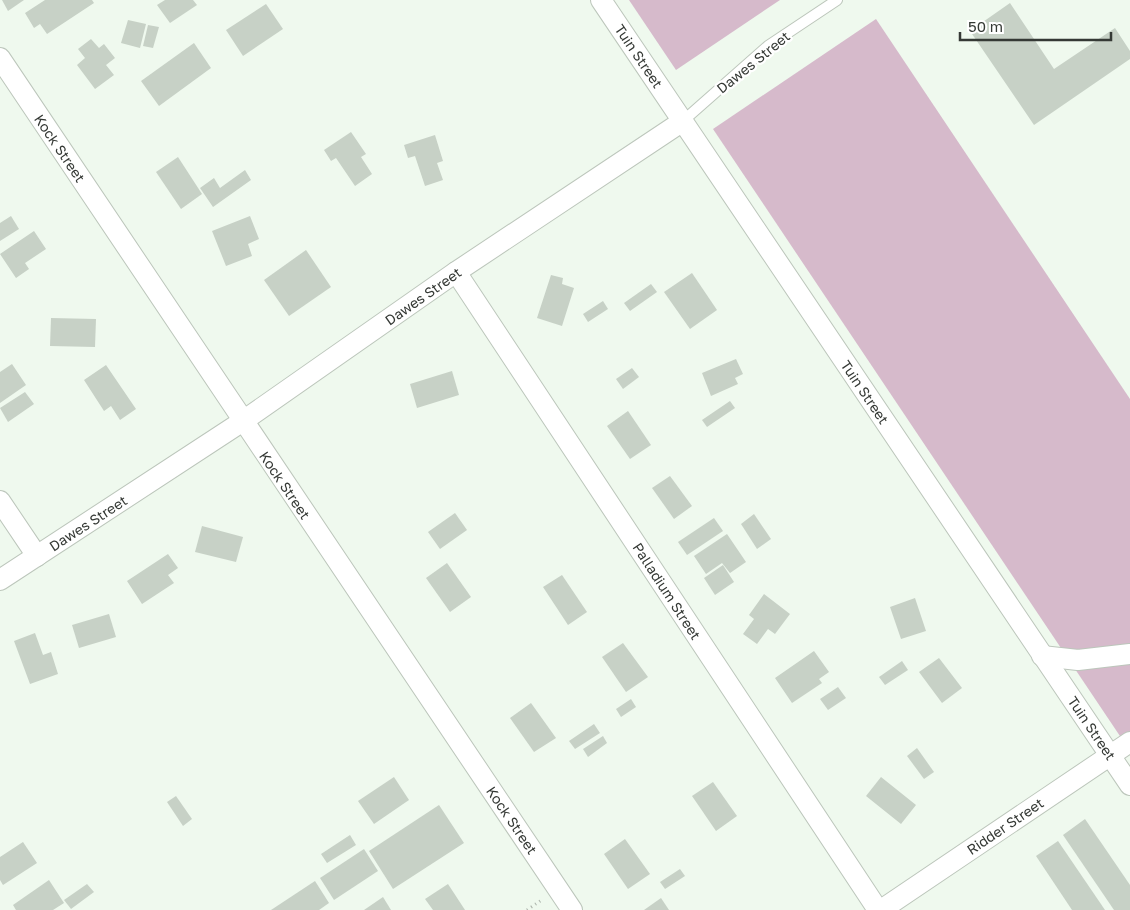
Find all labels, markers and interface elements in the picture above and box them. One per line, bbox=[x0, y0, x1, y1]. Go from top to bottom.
scale bar bbox=[960, 10, 1111, 42]
text: 50 m bbox=[968, 17, 1003, 35]
street label: Tuin Street bbox=[611, 21, 667, 91]
street label: Dawes Street bbox=[713, 27, 793, 97]
street label: Kock Street bbox=[31, 111, 89, 185]
street label: Dawes Street bbox=[382, 263, 464, 329]
street label: Tuin Street bbox=[837, 357, 893, 427]
street label: Kock Street bbox=[256, 448, 314, 522]
street label: Dawes Street bbox=[46, 492, 130, 554]
street label: Palladium Street bbox=[629, 539, 705, 643]
street label: Tuin Street bbox=[1064, 693, 1120, 763]
street label: Kock Street bbox=[483, 783, 541, 857]
street label: Ridder Street bbox=[963, 794, 1047, 858]

